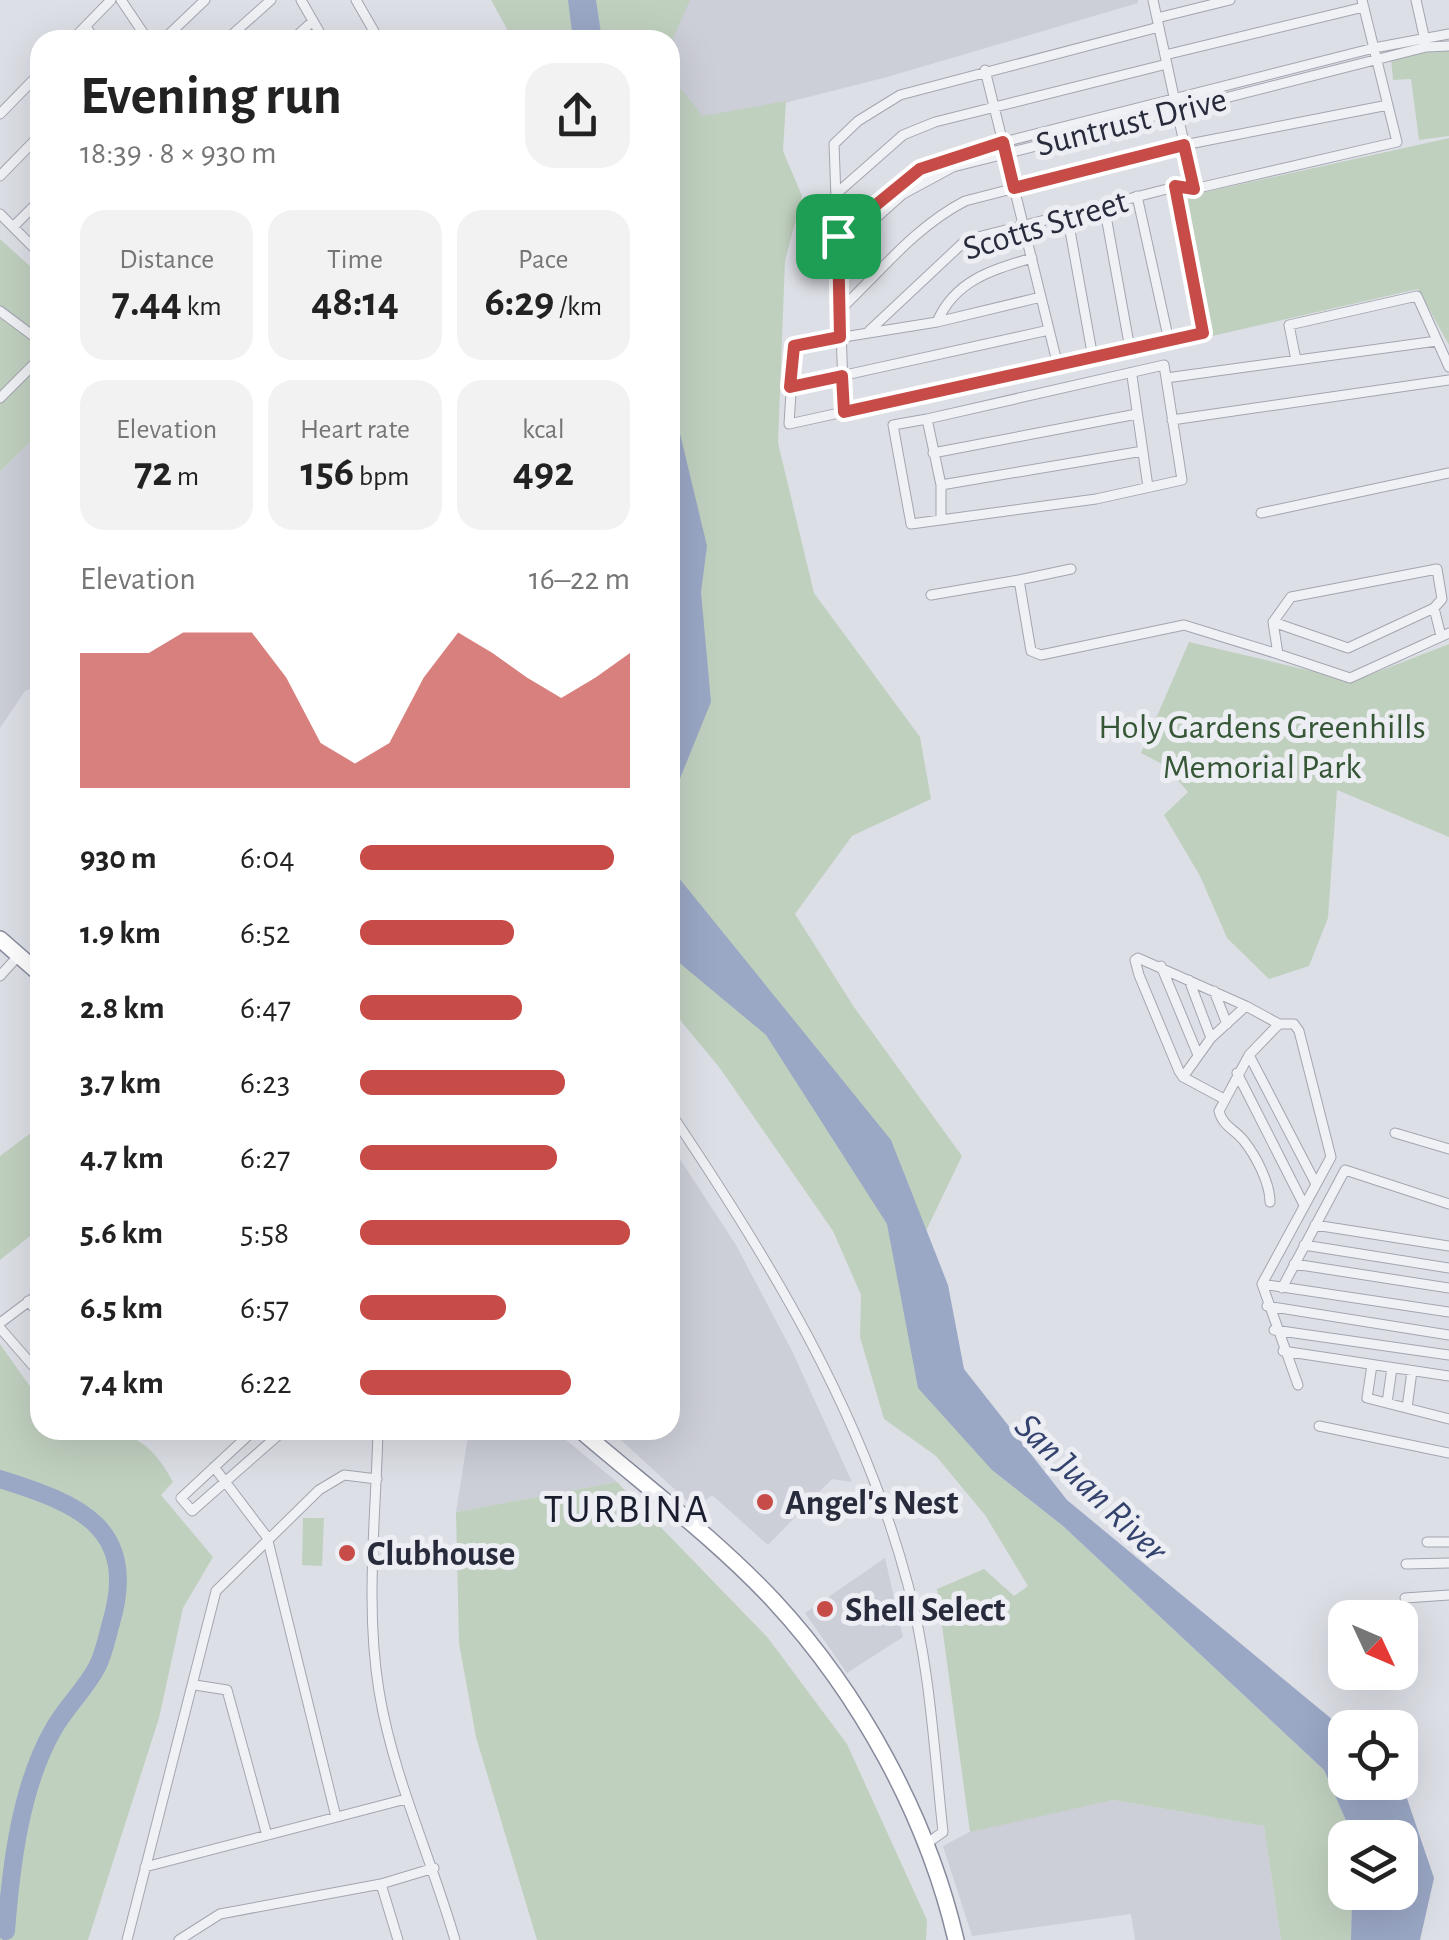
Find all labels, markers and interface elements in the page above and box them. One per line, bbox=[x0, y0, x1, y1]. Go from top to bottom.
button: share bbox=[525, 63, 630, 168]
text: Evening run bbox=[80, 69, 342, 124]
street label: Suntrust Drive bbox=[1032, 82, 1230, 163]
text: 18:39 · 8 × 930 m bbox=[80, 137, 277, 169]
street label: Scotts Street bbox=[959, 184, 1132, 267]
pin bbox=[796, 194, 881, 279]
icon: arrive bbox=[811, 209, 866, 264]
text: Distance bbox=[119, 246, 214, 274]
text: Time bbox=[327, 246, 383, 274]
text: Pace bbox=[518, 246, 569, 274]
text: 7.44 bbox=[112, 281, 182, 323]
text: 48:14 bbox=[311, 281, 399, 323]
text: 6:29 bbox=[484, 281, 554, 323]
text: km bbox=[182, 293, 222, 321]
text: /km bbox=[554, 293, 602, 321]
text: Elevation bbox=[116, 416, 217, 444]
text: Heart rate bbox=[300, 416, 410, 444]
text: kcal bbox=[522, 416, 565, 444]
text: 72 bbox=[134, 451, 172, 493]
text: 156 bbox=[301, 451, 354, 493]
text: 492 bbox=[513, 451, 574, 493]
text: m bbox=[172, 463, 199, 491]
text: bpm bbox=[354, 463, 409, 491]
text: Elevation bbox=[80, 563, 196, 595]
text: 16–22 m bbox=[529, 563, 630, 595]
park label: Holy Gardens Greenhills Memorial Park bbox=[1098, 710, 1426, 785]
text: 930 m bbox=[80, 842, 157, 874]
text: 6:04 bbox=[240, 842, 295, 874]
text: 1.9 km bbox=[80, 917, 161, 949]
text: 6:52 bbox=[240, 917, 290, 949]
text: 2.8 km bbox=[80, 992, 165, 1024]
text: 6:47 bbox=[240, 992, 291, 1024]
text: 3.7 km bbox=[80, 1067, 161, 1099]
text: 6:23 bbox=[240, 1067, 290, 1099]
text: 4.7 km bbox=[80, 1142, 164, 1174]
text: 6:27 bbox=[240, 1142, 290, 1174]
text: 5.6 km bbox=[80, 1217, 163, 1249]
text: 5:58 bbox=[240, 1217, 289, 1249]
text: 6.5 km bbox=[80, 1292, 163, 1324]
text: 6:57 bbox=[240, 1292, 289, 1324]
text: 7.4 km bbox=[80, 1367, 164, 1399]
text: 6:22 bbox=[240, 1367, 292, 1399]
water label: San Juan River bbox=[1007, 1407, 1175, 1571]
place label: Angel's Nest bbox=[785, 1486, 958, 1521]
district label: TURBINA bbox=[544, 1490, 710, 1530]
marker: Angel's Nest bbox=[754, 1491, 776, 1513]
place label: Clubhouse bbox=[367, 1537, 515, 1572]
marker: Clubhouse bbox=[336, 1542, 358, 1564]
place label: Shell Select bbox=[845, 1593, 1005, 1628]
marker: Shell Select bbox=[814, 1598, 836, 1620]
north arrow bbox=[1328, 1600, 1418, 1690]
map controls bbox=[1328, 1600, 1418, 1910]
button: locate bbox=[1328, 1710, 1418, 1800]
button: layers bbox=[1328, 1820, 1418, 1910]

